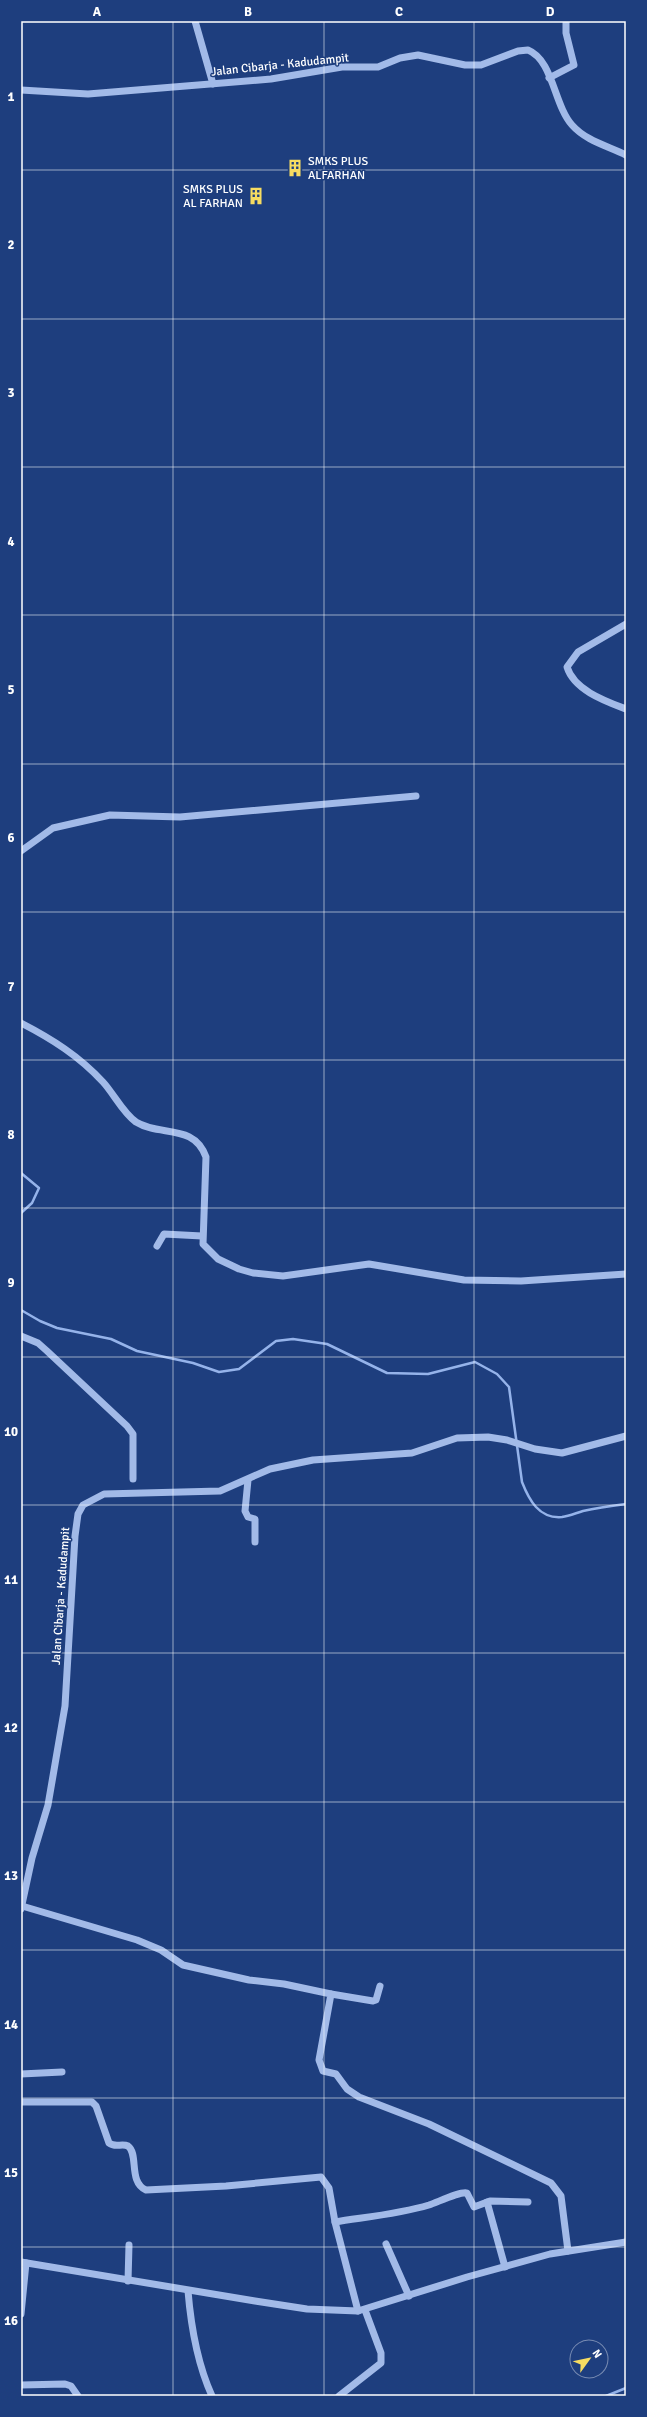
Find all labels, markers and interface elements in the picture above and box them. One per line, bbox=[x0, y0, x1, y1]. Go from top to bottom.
text: A bbox=[93, 4, 102, 20]
text: B bbox=[244, 4, 252, 20]
text: C bbox=[395, 4, 403, 20]
text: D bbox=[546, 4, 555, 20]
street label: Jalan Cibarja - Kadudampit bbox=[210, 50, 350, 80]
text: 1 bbox=[7, 89, 15, 105]
place label: SMKS PLUS ALFARHAN bbox=[308, 154, 368, 183]
building icon: SMKS PLUS ALFARHAN bbox=[285, 158, 305, 178]
place label: SMKS PLUS AL FARHAN bbox=[183, 182, 243, 211]
building icon: SMKS PLUS AL FARHAN bbox=[246, 186, 266, 206]
text: 2 bbox=[7, 237, 15, 253]
text: 3 bbox=[7, 385, 15, 401]
text: 4 bbox=[7, 534, 15, 550]
text: 5 bbox=[7, 682, 15, 698]
text: 6 bbox=[7, 830, 15, 846]
text: 7 bbox=[7, 979, 15, 995]
text: 8 bbox=[7, 1127, 15, 1143]
text: 9 bbox=[7, 1275, 15, 1291]
text: 10 bbox=[4, 1424, 18, 1440]
street label: Jalan Cibarja - Kadudampit bbox=[49, 1527, 73, 1665]
text: 11 bbox=[4, 1572, 18, 1588]
text: 12 bbox=[4, 1720, 18, 1736]
text: 13 bbox=[4, 1868, 18, 1884]
text: 14 bbox=[4, 2017, 18, 2033]
text: 15 bbox=[4, 2165, 18, 2181]
text: 16 bbox=[4, 2313, 18, 2329]
north arrow bbox=[569, 2339, 609, 2379]
text: N bbox=[589, 2347, 605, 2361]

